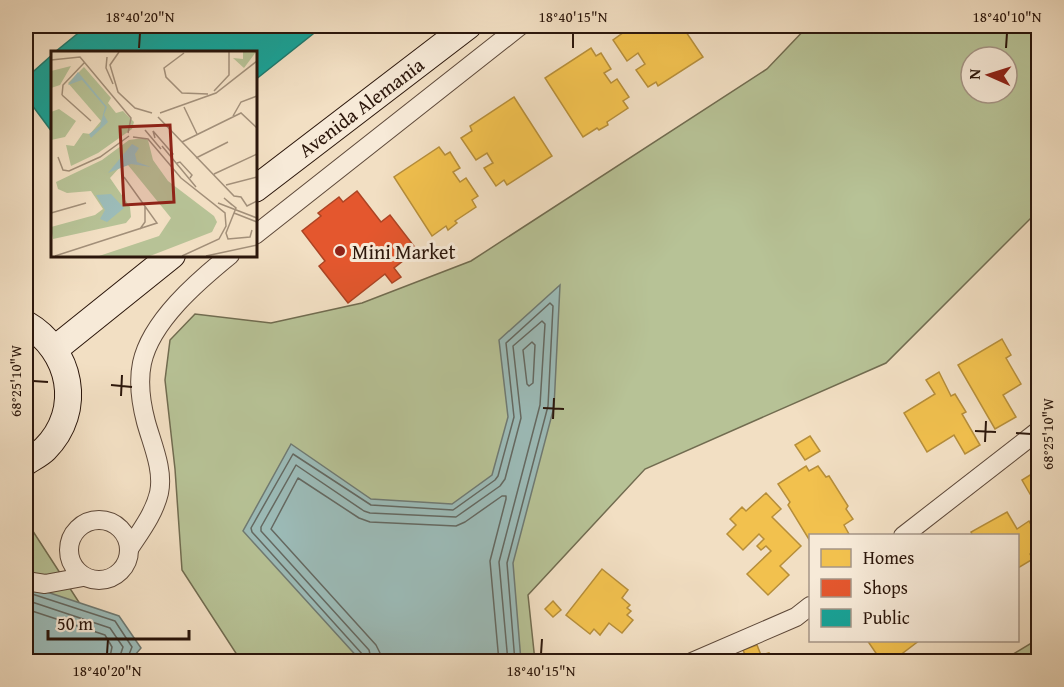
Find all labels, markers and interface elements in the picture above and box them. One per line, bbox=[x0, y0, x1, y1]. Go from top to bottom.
text: 18°40'20"N bbox=[106, 6, 175, 27]
text: 18°40'15"N bbox=[539, 6, 608, 27]
text: 18°40'10"N bbox=[973, 6, 1042, 27]
north arrow bbox=[959, 45, 1019, 105]
street label: Avenida Alemania bbox=[292, 50, 430, 164]
inset map bbox=[51, 51, 256, 256]
text: N bbox=[962, 68, 986, 80]
place label: Mini Market bbox=[352, 237, 456, 266]
marker: Mini Market bbox=[333, 244, 347, 258]
text: 68°25'10"W bbox=[5, 345, 26, 417]
text: 68°25'10"W bbox=[1037, 398, 1058, 470]
legend bbox=[809, 534, 1019, 642]
text: Homes bbox=[863, 544, 914, 571]
text: Shops bbox=[863, 574, 908, 601]
scale bar bbox=[48, 603, 189, 641]
text: Public bbox=[863, 604, 910, 631]
text: 50 m bbox=[57, 610, 93, 637]
text: 18°40'20"N bbox=[73, 660, 142, 681]
text: 18°40'15"N bbox=[507, 660, 576, 681]

